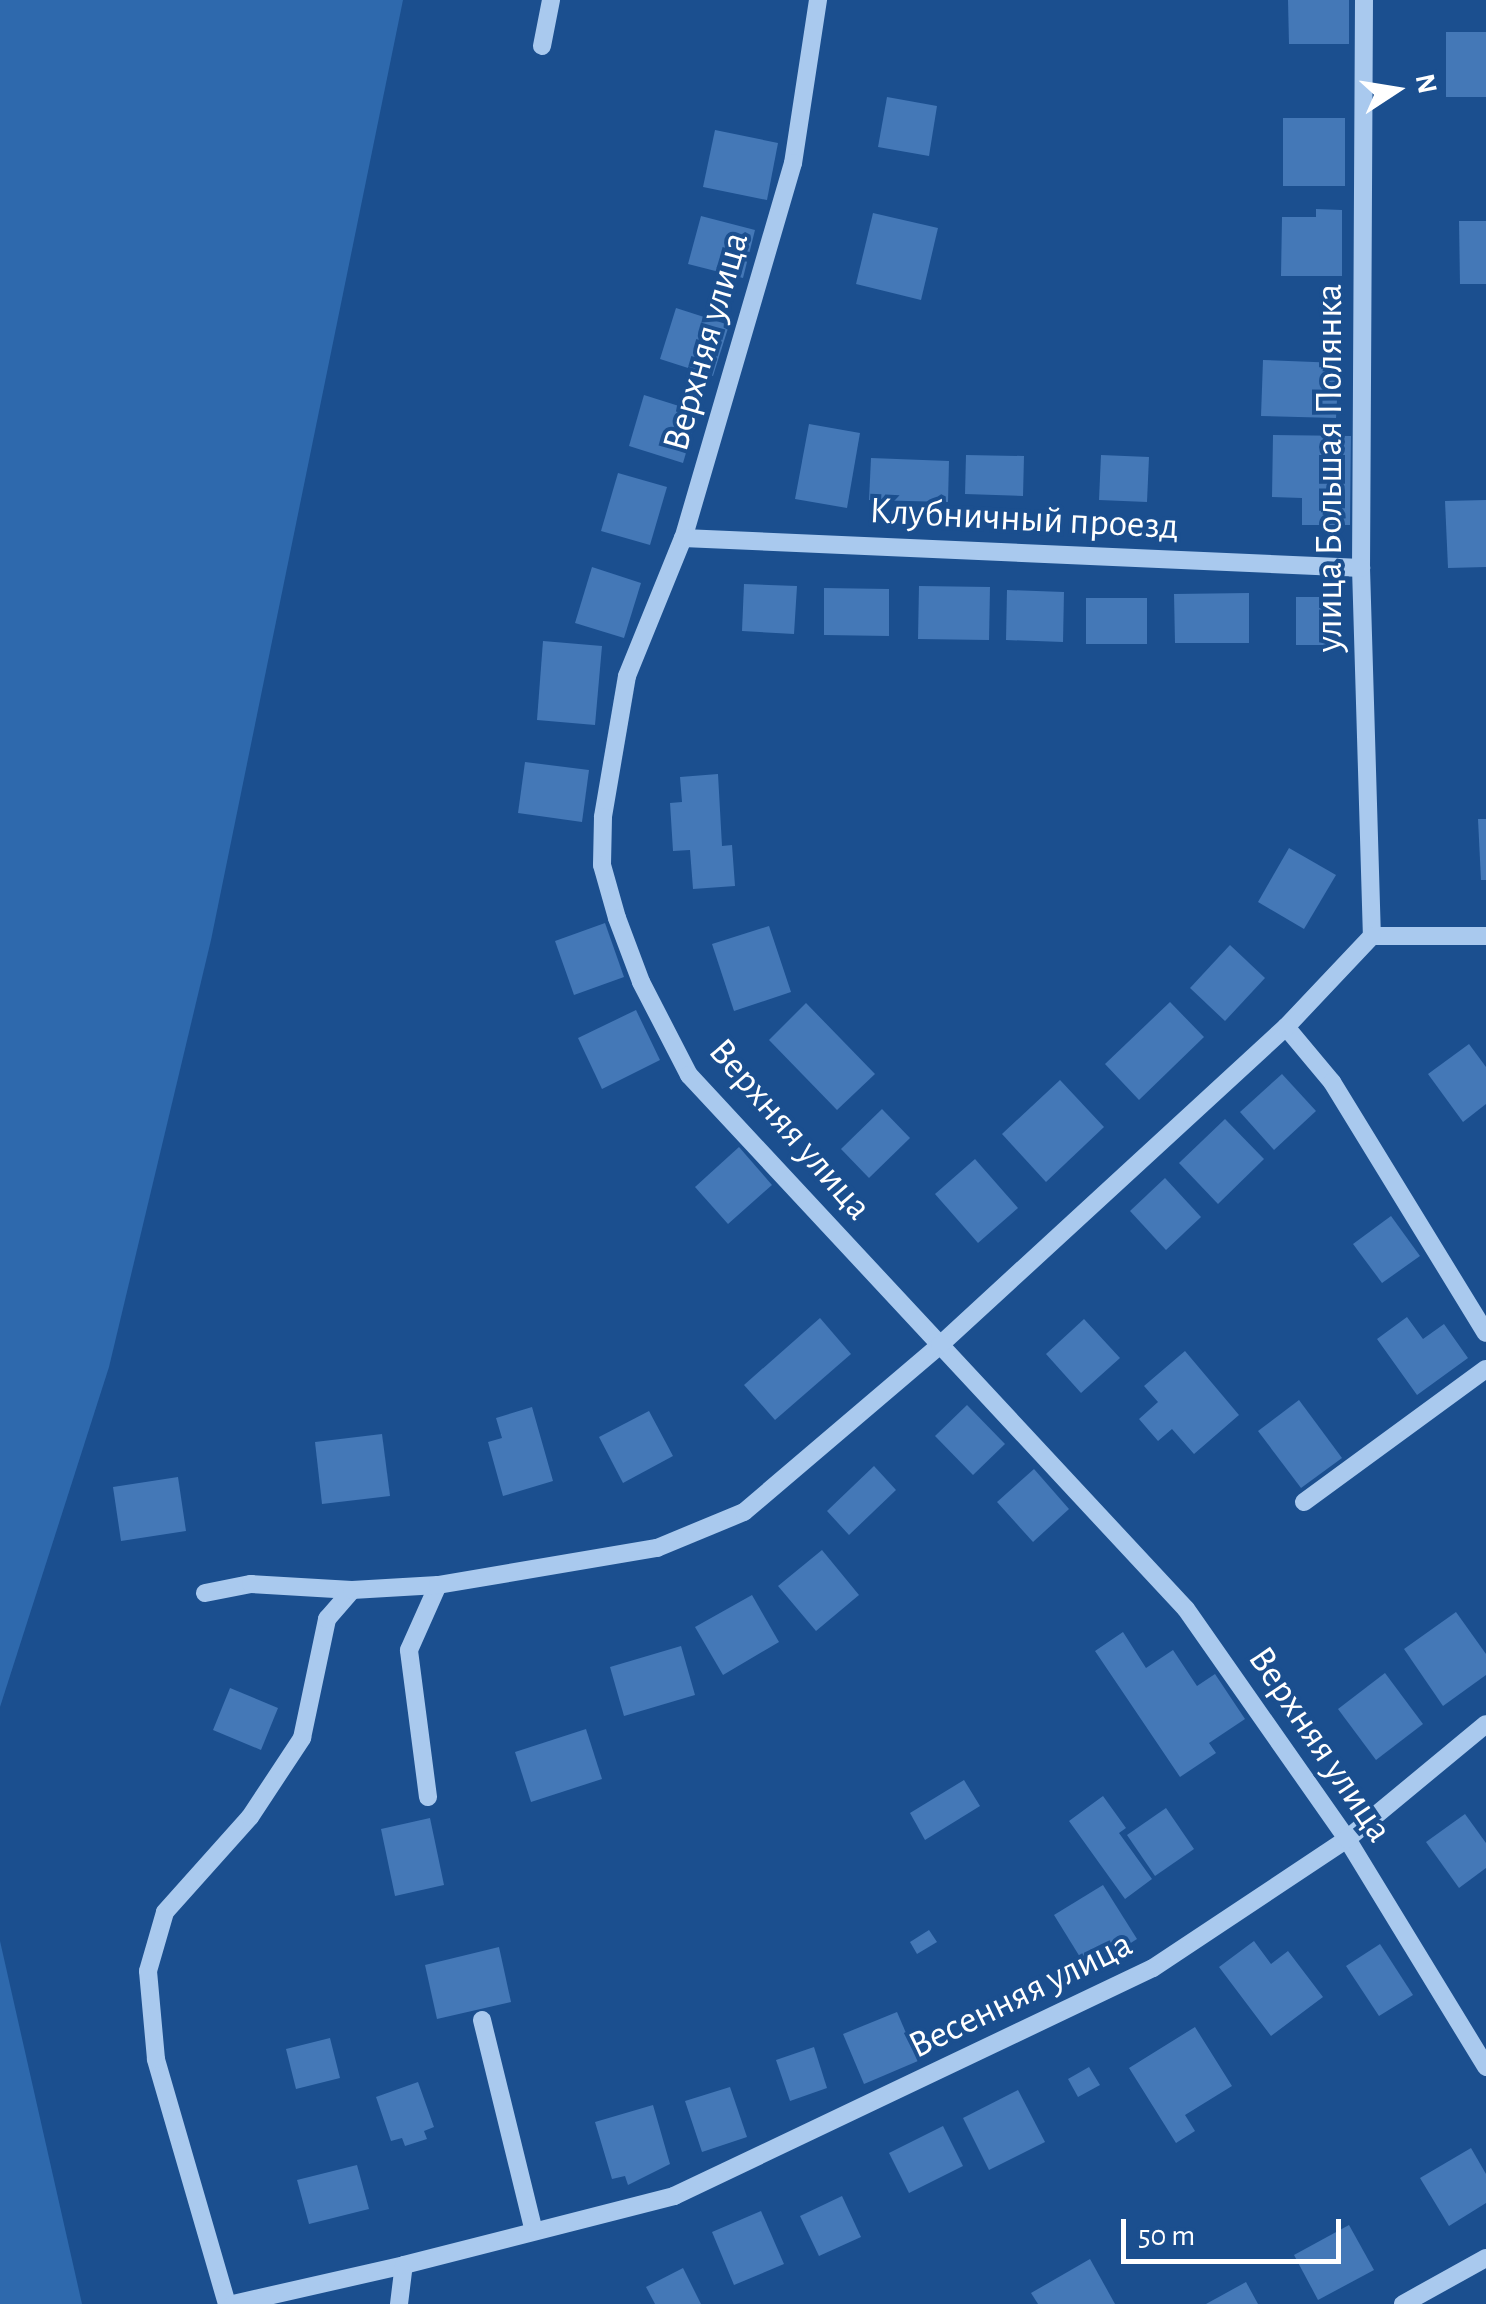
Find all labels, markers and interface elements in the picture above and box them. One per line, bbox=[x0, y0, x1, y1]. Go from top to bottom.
north arrow bbox=[1346, 40, 1446, 140]
text: N bbox=[1410, 71, 1441, 96]
street label: Верхняя улица bbox=[654, 227, 760, 457]
street label: улица Большая Полянка bbox=[1308, 284, 1354, 652]
street label: Клубничный проезд bbox=[868, 489, 1180, 551]
street label: Верхняя улица bbox=[698, 1030, 880, 1230]
street label: Верхняя улица bbox=[1237, 1639, 1401, 1851]
street label: Весенняя улица bbox=[902, 1922, 1140, 2070]
scale bar bbox=[1126, 2199, 1346, 2261]
text: 50 m bbox=[1138, 2221, 1195, 2251]

